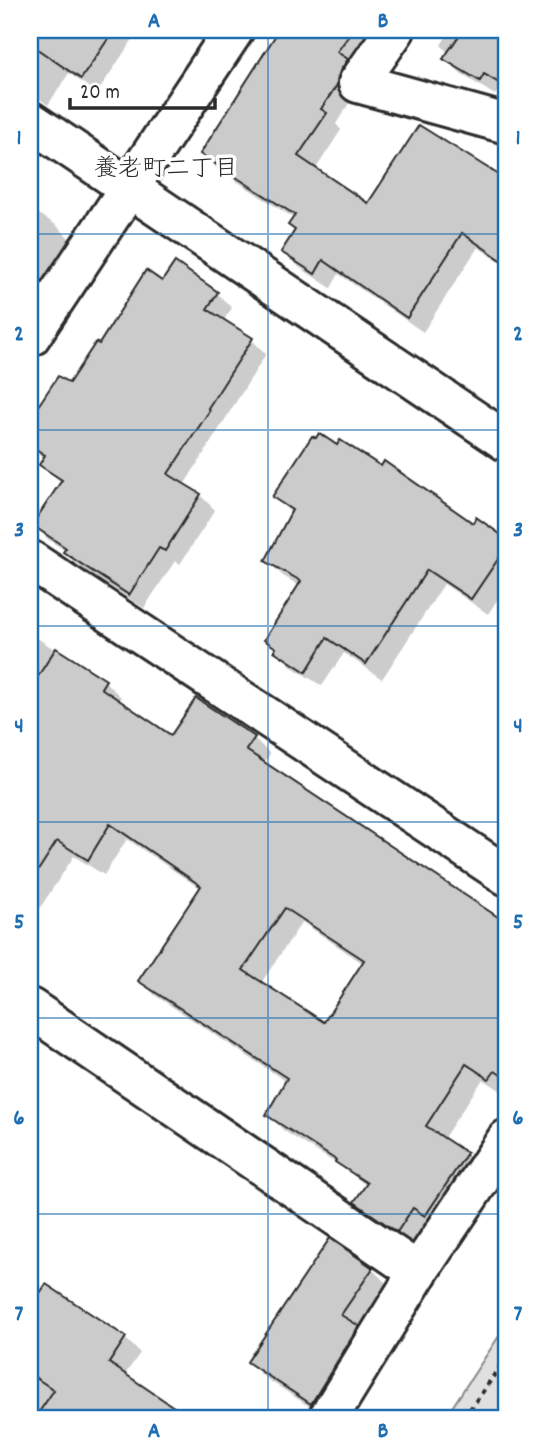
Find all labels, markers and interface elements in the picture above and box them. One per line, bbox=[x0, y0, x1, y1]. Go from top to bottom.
text: A bbox=[148, 6, 160, 39]
text: B bbox=[378, 6, 389, 39]
scale bar bbox=[70, 66, 215, 110]
text: 20 m bbox=[80, 79, 120, 109]
text: 1 bbox=[16, 123, 22, 156]
text: 1 bbox=[515, 123, 521, 156]
district label: 養老町二丁目 bbox=[94, 153, 238, 187]
text: 2 bbox=[14, 319, 24, 352]
text: 2 bbox=[513, 319, 523, 352]
text: 3 bbox=[14, 515, 24, 548]
text: 3 bbox=[513, 515, 523, 548]
text: 4 bbox=[14, 711, 24, 744]
text: 4 bbox=[513, 711, 523, 744]
text: 5 bbox=[14, 907, 24, 940]
text: 5 bbox=[513, 907, 523, 940]
text: 6 bbox=[13, 1103, 25, 1136]
text: 6 bbox=[512, 1103, 524, 1136]
text: 7 bbox=[15, 1299, 24, 1332]
text: 7 bbox=[514, 1299, 523, 1332]
text: A bbox=[148, 1416, 160, 1448]
text: B bbox=[378, 1416, 389, 1448]

